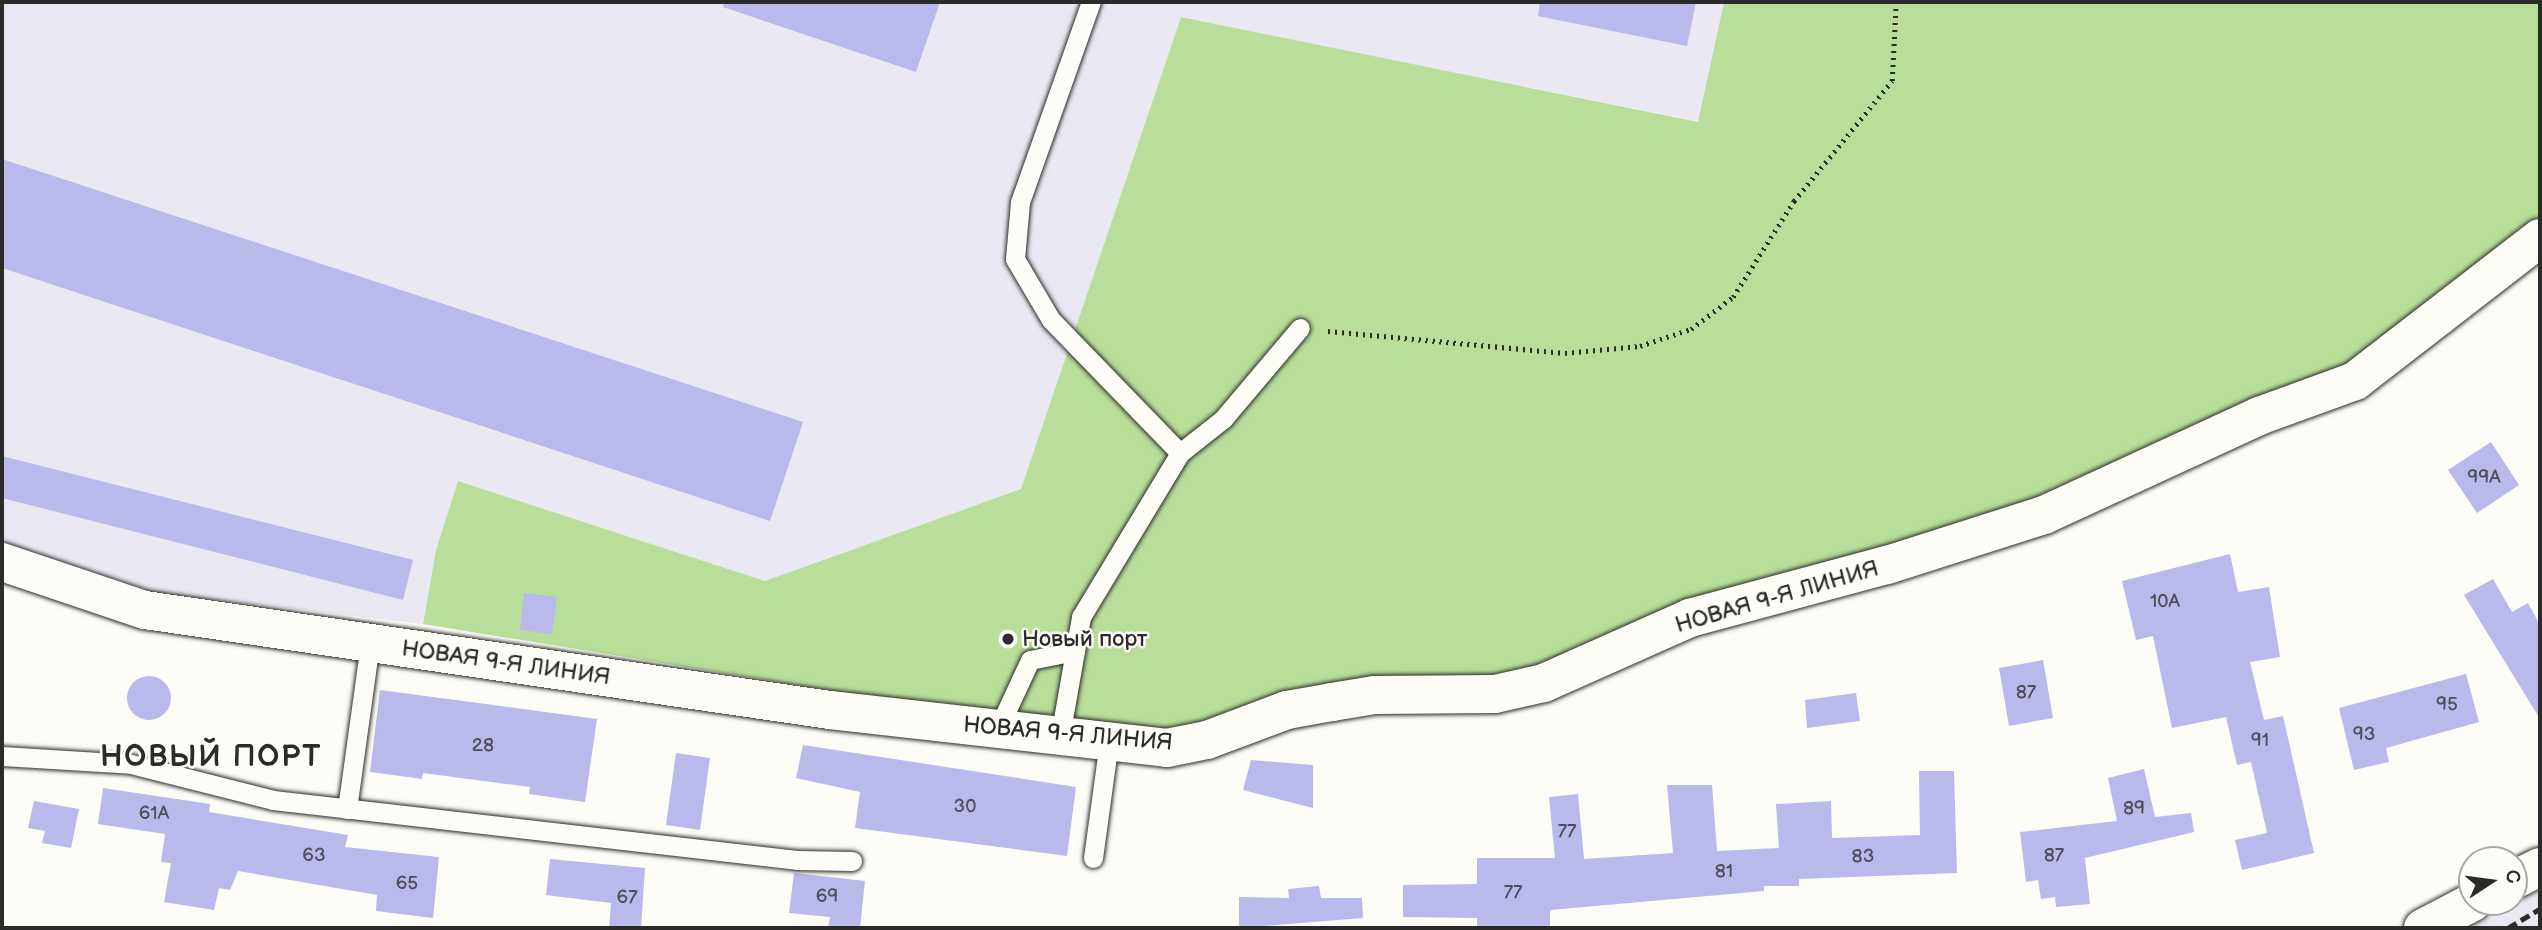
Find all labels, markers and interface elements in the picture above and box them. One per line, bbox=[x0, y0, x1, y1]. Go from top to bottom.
house number: 99А bbox=[2467, 467, 2501, 489]
street label: НОВАЯ 9-Я ЛИНИЯ bbox=[1672, 555, 1882, 639]
house number: 10А bbox=[2150, 591, 2180, 613]
place label: Новый порт bbox=[1022, 625, 1148, 653]
marker: Новый порт bbox=[1000, 631, 1016, 647]
street label: НОВАЯ 9-Я ЛИНИЯ bbox=[400, 635, 612, 691]
house number: 87 bbox=[2016, 682, 2036, 704]
house number: 95 bbox=[2436, 694, 2458, 716]
street label: НОВАЯ 9-Я ЛИНИЯ bbox=[962, 711, 1174, 757]
house number: 93 bbox=[2353, 724, 2375, 746]
house number: 91 bbox=[2251, 730, 2269, 752]
house number: 28 bbox=[472, 735, 494, 757]
district label: НОВЫЙ ПОРТ bbox=[101, 739, 321, 775]
house number: 30 bbox=[954, 796, 976, 818]
house number: 89 bbox=[2123, 798, 2145, 820]
house number: 61А bbox=[139, 803, 169, 825]
house number: 77 bbox=[1558, 821, 1576, 843]
house number: 63 bbox=[302, 845, 326, 867]
house number: 87 bbox=[2044, 845, 2064, 867]
house number: 83 bbox=[1852, 846, 1874, 868]
north arrow bbox=[2458, 846, 2528, 916]
house number: 81 bbox=[1715, 861, 1733, 883]
text: С bbox=[2499, 868, 2525, 886]
house number: 65 bbox=[396, 873, 418, 895]
house number: 77 bbox=[1504, 882, 1522, 904]
house number: 69 bbox=[816, 886, 838, 908]
house number: 67 bbox=[617, 887, 637, 909]

